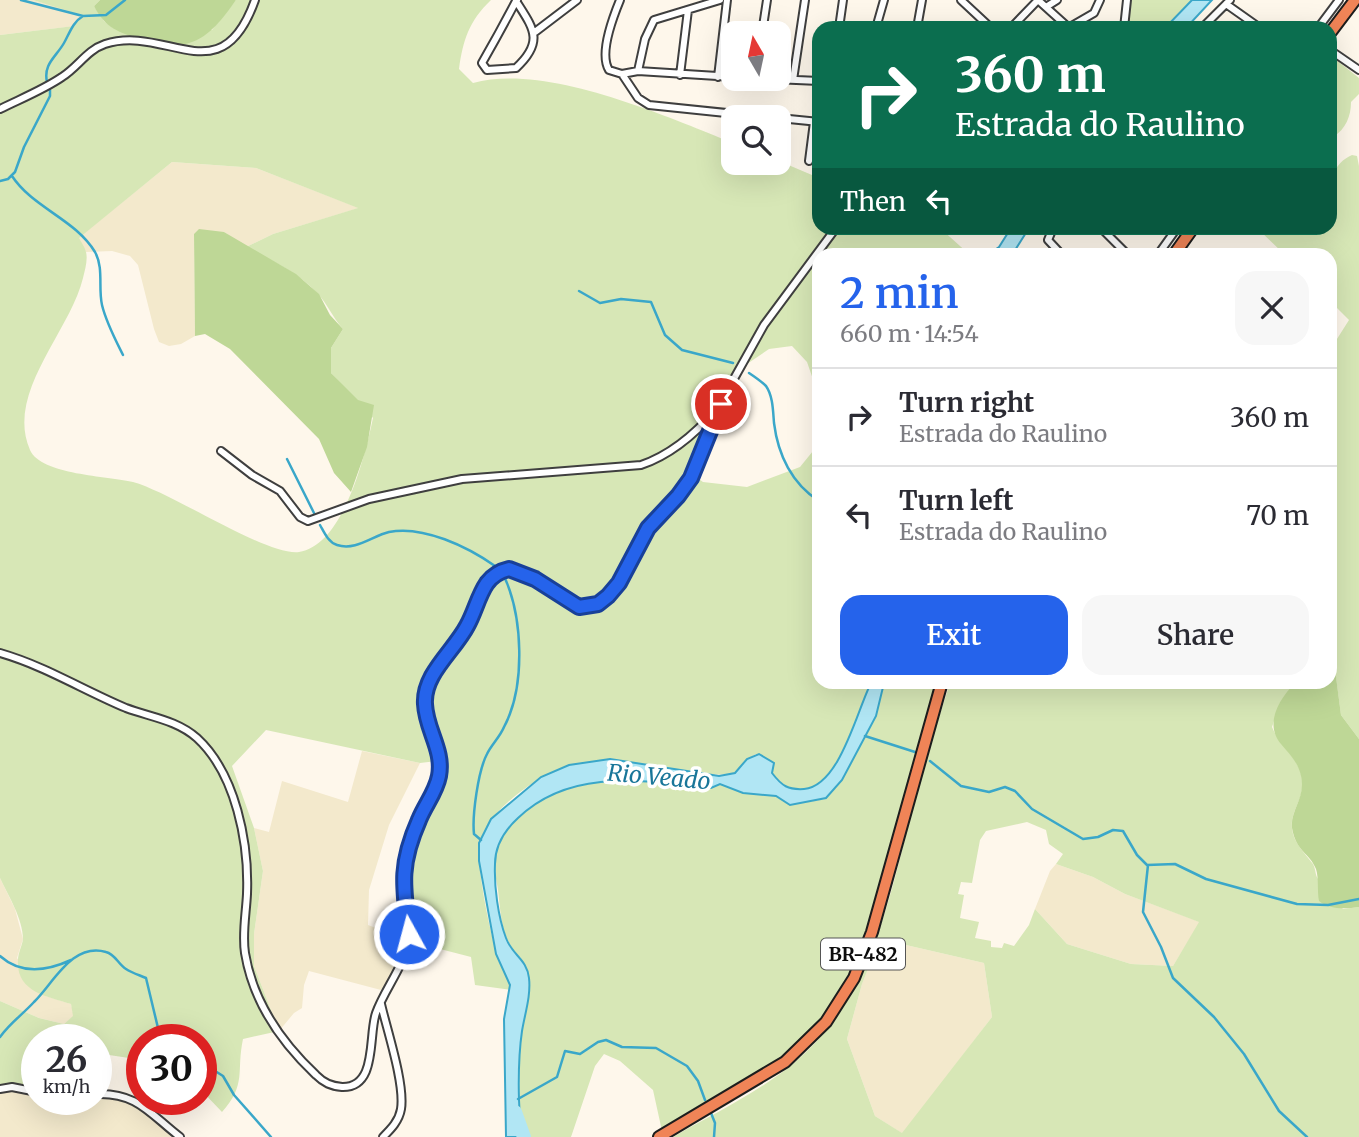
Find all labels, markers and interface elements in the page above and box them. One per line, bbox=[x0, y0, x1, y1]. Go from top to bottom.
north arrow bbox=[721, 21, 791, 91]
map controls bbox=[721, 21, 791, 175]
text: 360 m bbox=[955, 44, 1106, 105]
icon: right bbox=[840, 49, 931, 140]
button: search bbox=[721, 105, 791, 175]
text: Estrada do Raulino bbox=[955, 105, 1245, 145]
icon: left bbox=[920, 182, 958, 220]
text: Then bbox=[840, 185, 906, 218]
text: 2 min bbox=[840, 267, 959, 319]
button: close bbox=[1235, 271, 1309, 345]
text: 660 m · 14:54 bbox=[840, 319, 979, 348]
pin bbox=[691, 374, 751, 434]
icon: arrive bbox=[702, 385, 740, 423]
text: Turn right bbox=[899, 386, 1034, 419]
icon: right bbox=[840, 398, 878, 436]
text: 360 m bbox=[1230, 401, 1309, 434]
text: Estrada do Raulino bbox=[899, 419, 1107, 448]
text: Turn left bbox=[899, 484, 1013, 517]
icon: left bbox=[840, 496, 878, 534]
text: 70 m bbox=[1246, 499, 1309, 532]
text: Estrada do Raulino bbox=[899, 517, 1107, 546]
button: Exit bbox=[840, 595, 1068, 675]
button: Share bbox=[1082, 595, 1309, 675]
water label: Rio Veado bbox=[606, 758, 712, 795]
position arrow bbox=[372, 897, 446, 971]
road number: BR-482 bbox=[821, 938, 905, 970]
speed limit sign: 30 bbox=[126, 1024, 217, 1115]
text: 26 bbox=[46, 1038, 87, 1082]
text: km/h bbox=[43, 1075, 90, 1098]

